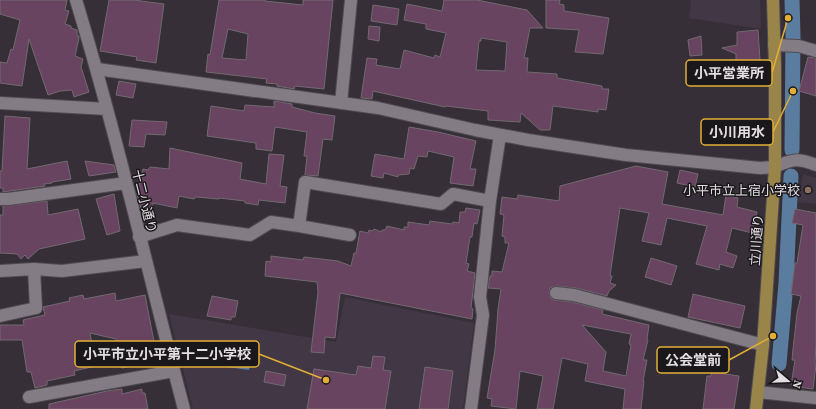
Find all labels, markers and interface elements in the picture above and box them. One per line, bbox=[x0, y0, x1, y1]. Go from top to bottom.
callout: 小平営業所 bbox=[686, 60, 772, 86]
text: 小平営業所 bbox=[694, 63, 764, 83]
callout: 小川用水 bbox=[701, 119, 773, 145]
text: 小川用水 bbox=[709, 122, 765, 142]
street label: 十二小通り bbox=[128, 168, 161, 235]
place label: 小平市立上宿小学校 bbox=[683, 182, 800, 199]
marker: 小平市立上宿小学校 bbox=[803, 185, 813, 195]
street label: 立川通り bbox=[746, 213, 767, 267]
callout: 小平市立小平第十二小学校 bbox=[75, 341, 259, 367]
text: 小平市立小平第十二小学校 bbox=[83, 344, 251, 364]
callout: 公会堂前 bbox=[657, 347, 729, 373]
text: 公会堂前 bbox=[665, 350, 721, 370]
north arrow bbox=[768, 361, 808, 401]
text: N bbox=[789, 378, 805, 390]

